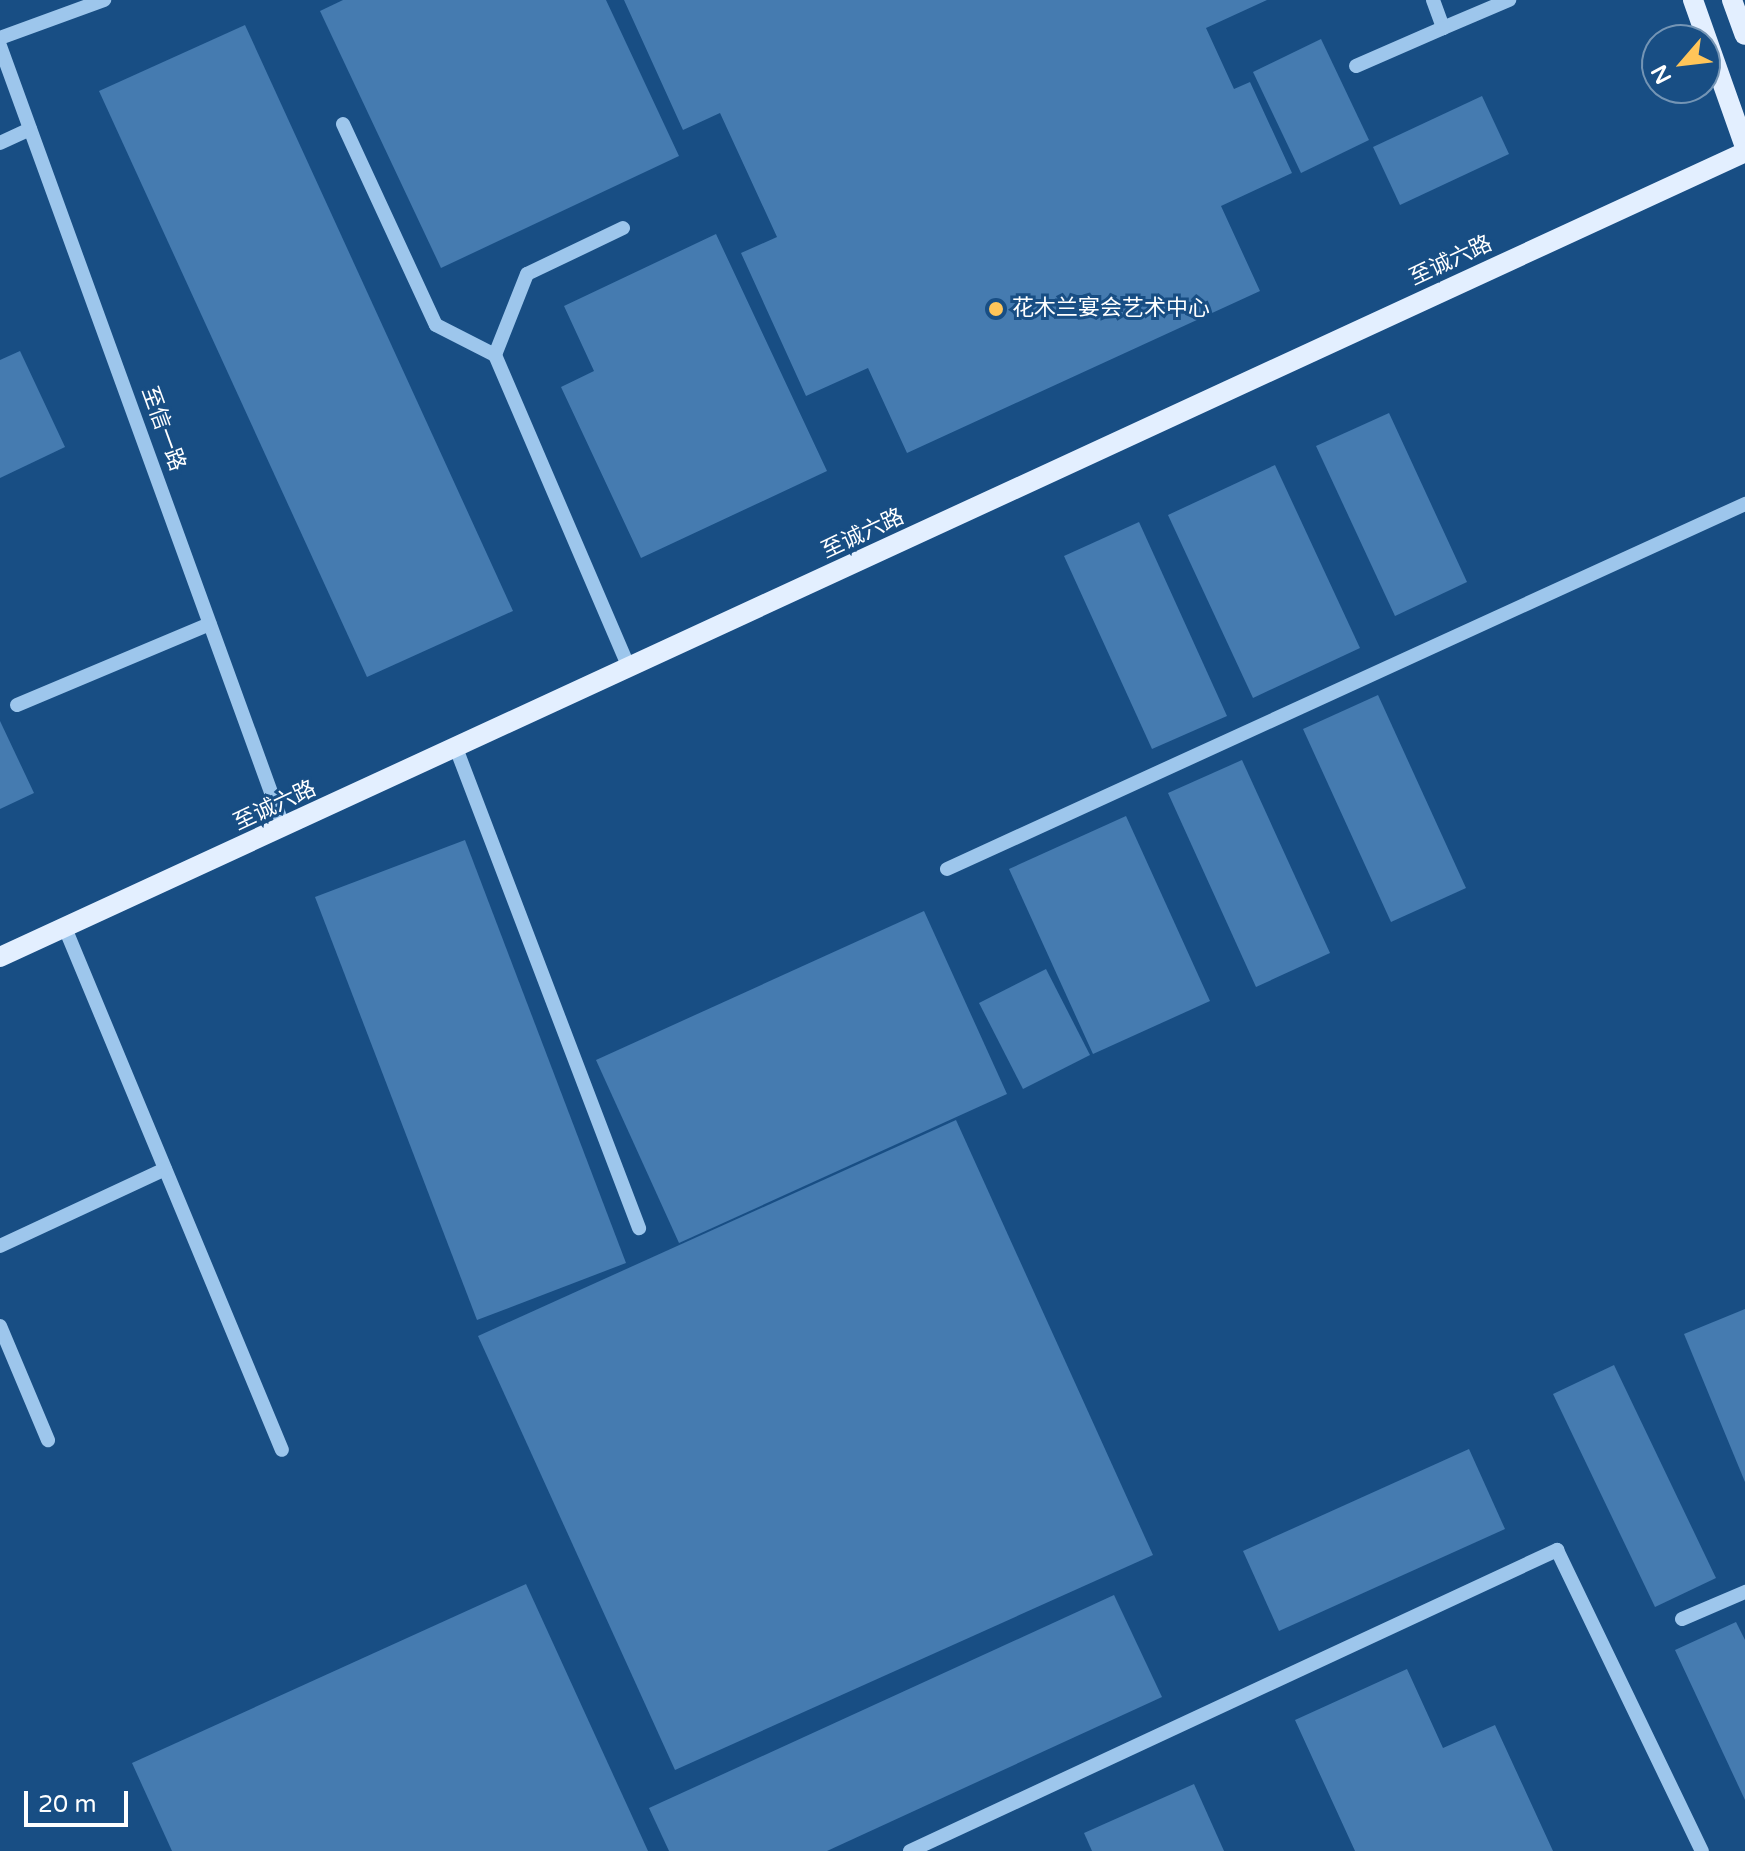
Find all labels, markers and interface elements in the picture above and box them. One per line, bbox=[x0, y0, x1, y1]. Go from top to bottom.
north arrow bbox=[1641, 24, 1721, 104]
text: N bbox=[1646, 60, 1677, 88]
street label: 至诚六路 bbox=[1406, 230, 1496, 292]
place label: 花木兰宴会艺术中心 bbox=[1012, 296, 1210, 322]
marker: 花木兰宴会艺术中心 bbox=[987, 300, 1005, 318]
street label: 至信一路 bbox=[136, 383, 190, 475]
street label: 至诚六路 bbox=[818, 503, 908, 565]
street label: 至诚六路 bbox=[230, 775, 320, 837]
scale bar bbox=[28, 1775, 132, 1825]
text: 20 m bbox=[38, 1790, 96, 1819]

